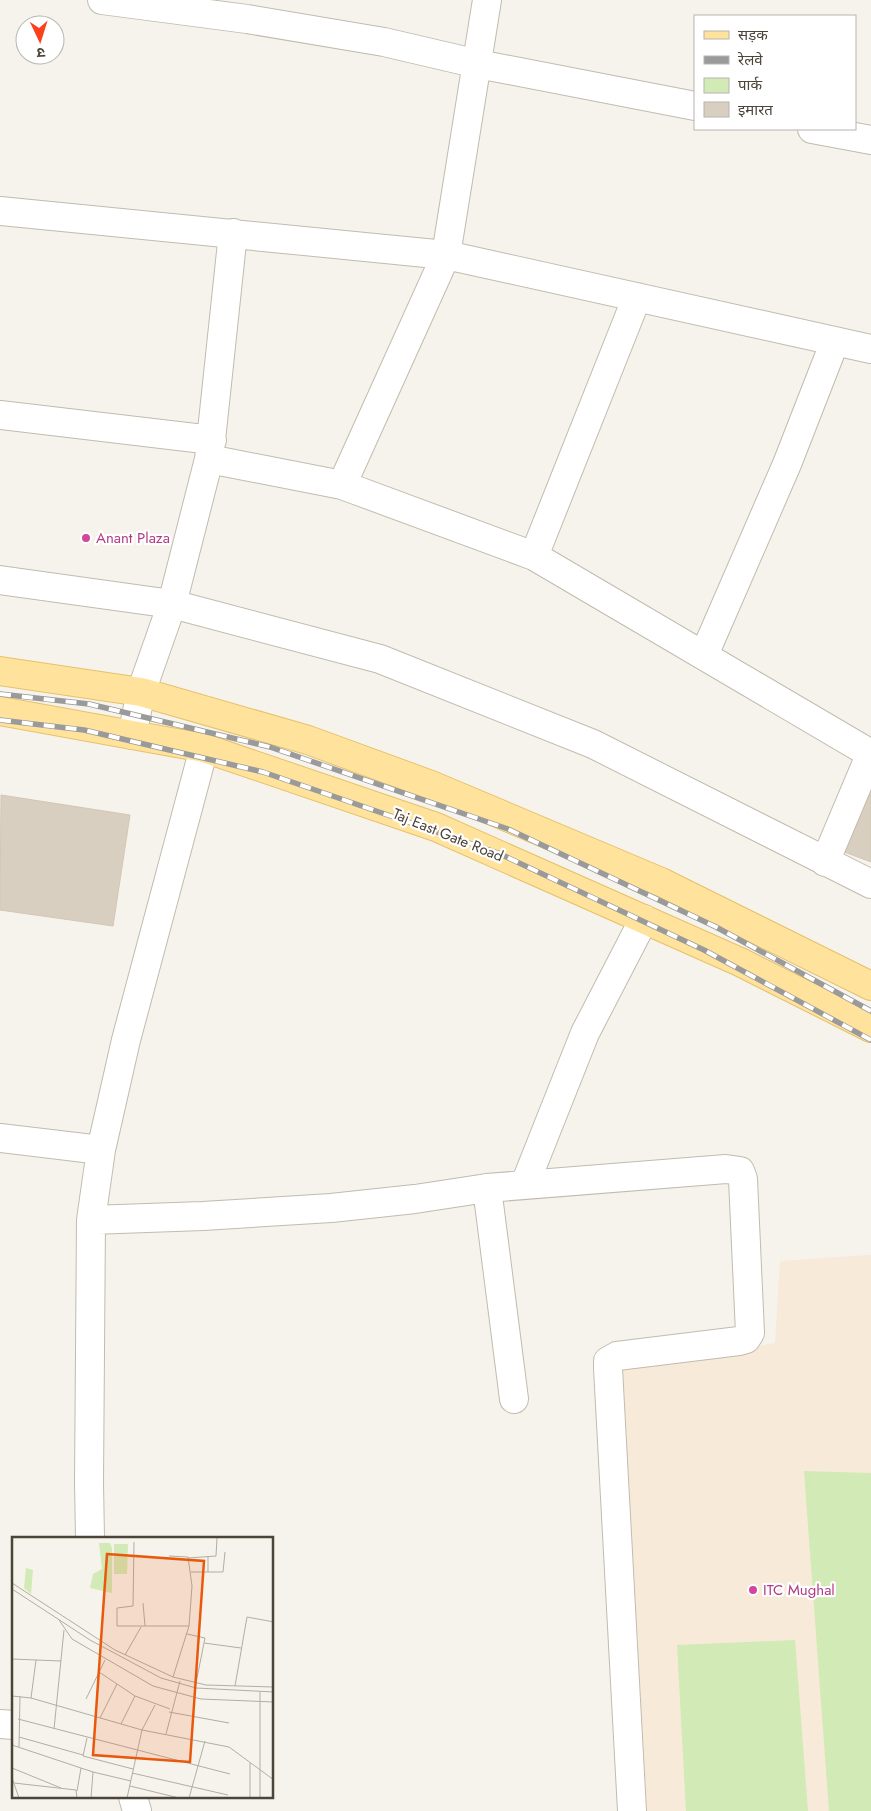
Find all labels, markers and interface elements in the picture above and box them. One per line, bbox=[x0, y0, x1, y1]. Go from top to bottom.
north arrow bbox=[15, 15, 65, 65]
legend bbox=[694, 15, 856, 130]
text: सड़क bbox=[738, 24, 768, 46]
text: उ bbox=[35, 43, 46, 63]
text: रेलवे bbox=[737, 49, 763, 71]
text: पार्क bbox=[738, 74, 762, 96]
text: इमारत bbox=[738, 99, 773, 121]
place label: Anant Plaza bbox=[96, 527, 170, 549]
marker: Anant Plaza bbox=[80, 532, 92, 544]
street label: Taj East Gate Road bbox=[389, 803, 507, 867]
inset map bbox=[12, 1537, 274, 1798]
place label: ITC Mughal bbox=[763, 1579, 835, 1601]
marker: ITC Mughal bbox=[747, 1584, 759, 1596]

